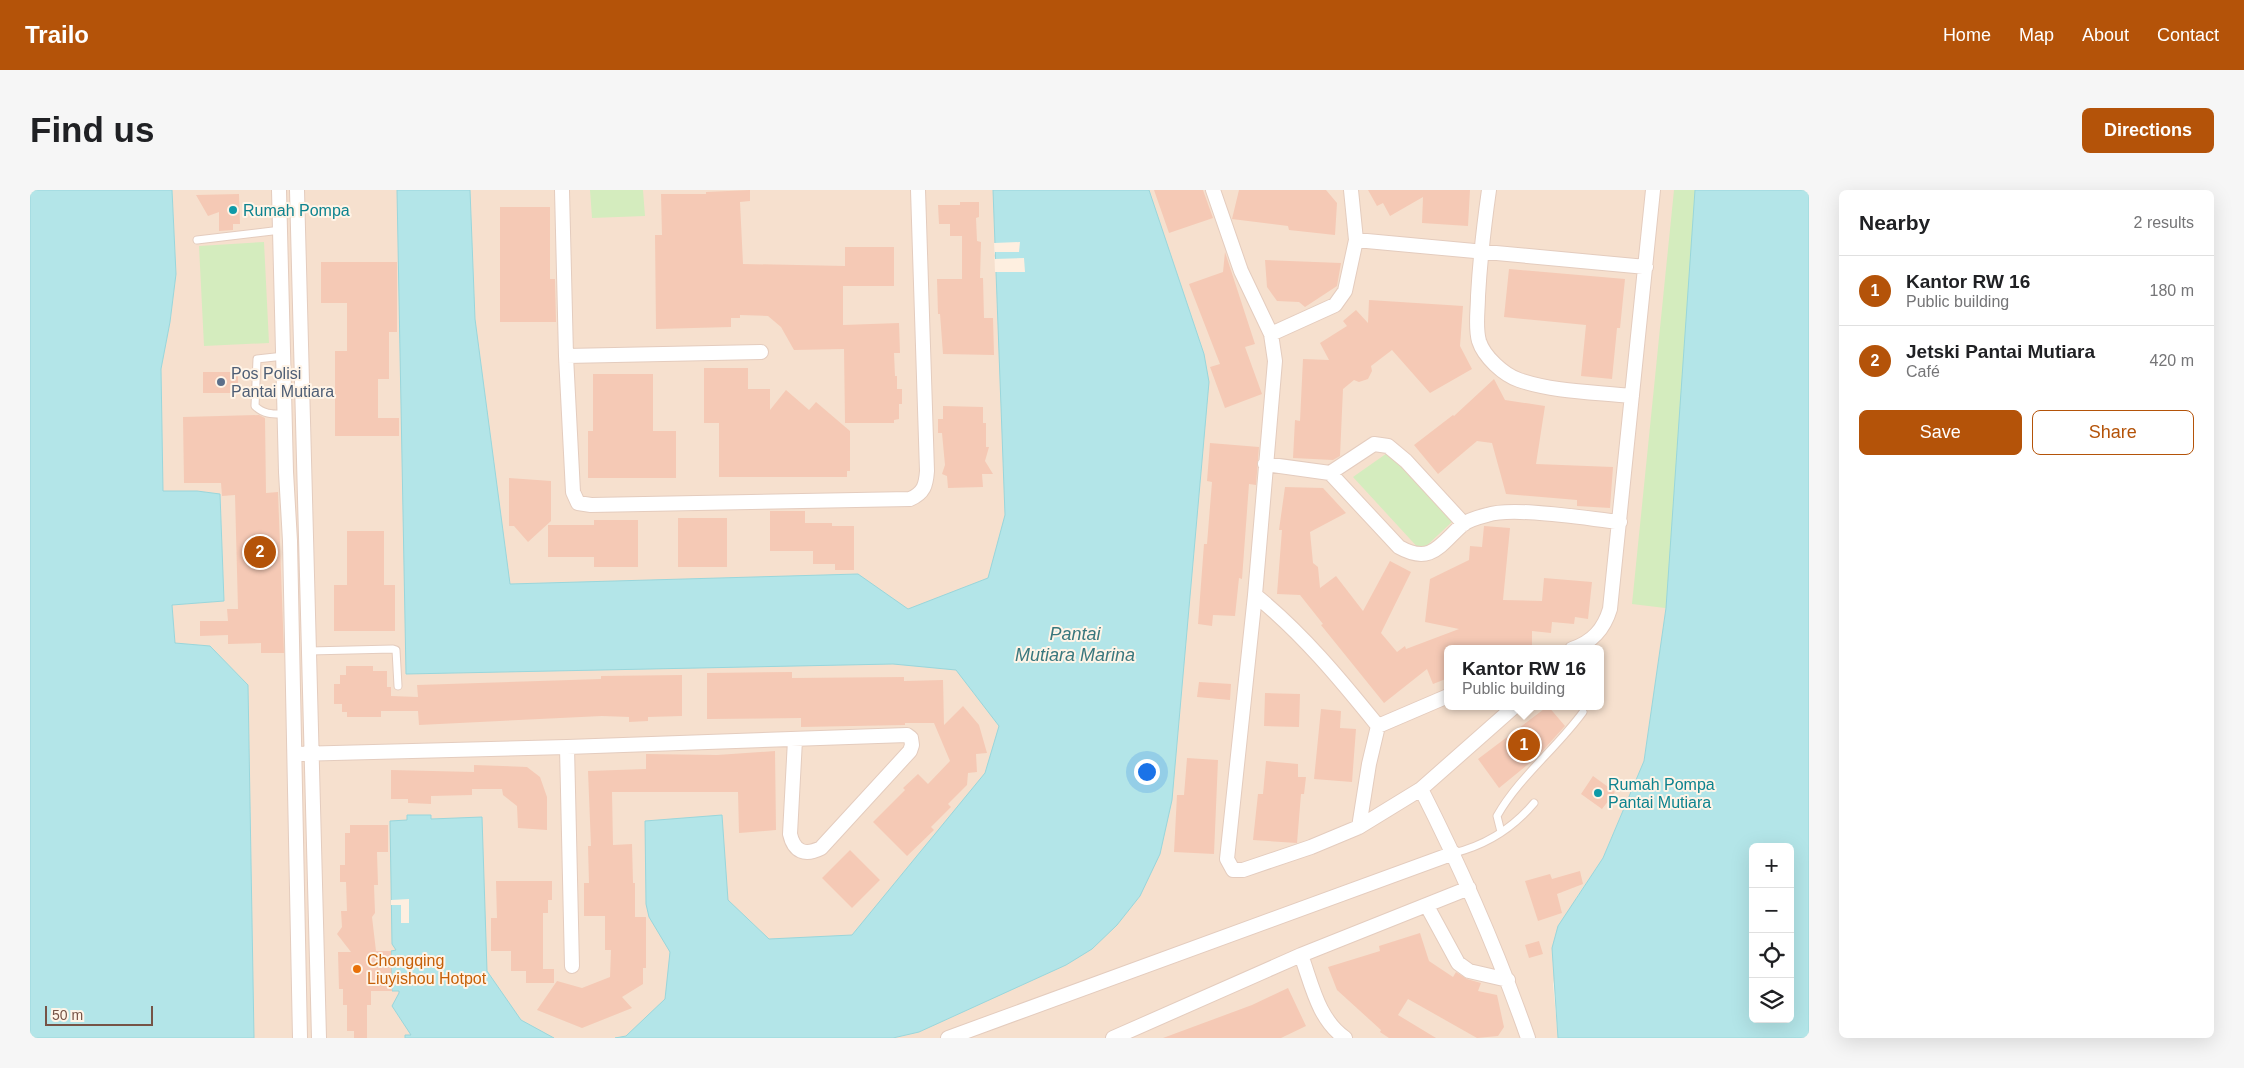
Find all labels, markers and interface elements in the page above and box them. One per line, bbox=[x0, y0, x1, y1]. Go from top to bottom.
text: Trailo bbox=[25, 21, 89, 48]
text: Home bbox=[1943, 25, 1991, 45]
text: Map bbox=[2019, 25, 2054, 45]
text: About bbox=[2082, 25, 2129, 45]
text: Contact bbox=[2157, 25, 2219, 45]
button: Directions bbox=[2082, 108, 2214, 153]
text: Find us bbox=[30, 110, 154, 149]
place label: Rumah Pompa bbox=[243, 202, 350, 219]
marker: Rumah Pompa bbox=[227, 204, 239, 216]
text: Nearby bbox=[1859, 211, 1930, 234]
text: 2 results bbox=[2134, 214, 2194, 231]
text: Kantor RW 16 bbox=[1906, 271, 2030, 292]
text: 1 bbox=[1871, 282, 1879, 299]
text: 180 m bbox=[2150, 282, 2194, 299]
text: Public building bbox=[1906, 293, 2009, 310]
text: Jetski Pantai Mutiara bbox=[1906, 341, 2095, 362]
text: 2 bbox=[1871, 352, 1879, 369]
text: 420 m bbox=[2150, 352, 2194, 369]
text: Café bbox=[1906, 363, 1940, 380]
place label: Pos Polisi Pantai Mutiara bbox=[231, 365, 334, 400]
marker: Pos Polisi Pantai Mutiara bbox=[215, 376, 227, 388]
button: Save bbox=[1859, 410, 2022, 455]
button: Share bbox=[2032, 410, 2194, 455]
pin: 2 bbox=[244, 533, 276, 571]
water label: Pantai Mutiara Marina bbox=[1015, 624, 1135, 665]
popup bbox=[1444, 645, 1604, 710]
text: Kantor RW 16 bbox=[1462, 658, 1586, 679]
text: Public building bbox=[1462, 680, 1565, 697]
pin: 1 bbox=[1508, 726, 1540, 764]
your location bbox=[1134, 759, 1160, 785]
place label: Rumah Pompa Pantai Mutiara bbox=[1608, 776, 1715, 811]
marker: Rumah Pompa Pantai Mutiara bbox=[1592, 787, 1604, 799]
map controls bbox=[1749, 843, 1794, 1023]
button: + bbox=[1749, 843, 1794, 888]
button: − bbox=[1749, 888, 1794, 933]
button: locate bbox=[1749, 933, 1794, 978]
place label: Chongqing Liuyishou Hotpot bbox=[367, 952, 487, 987]
marker: Chongqing Liuyishou Hotpot bbox=[351, 963, 363, 975]
button: layers bbox=[1749, 978, 1794, 1023]
scale bar bbox=[45, 1003, 152, 1026]
text: 50 m bbox=[52, 1007, 83, 1023]

